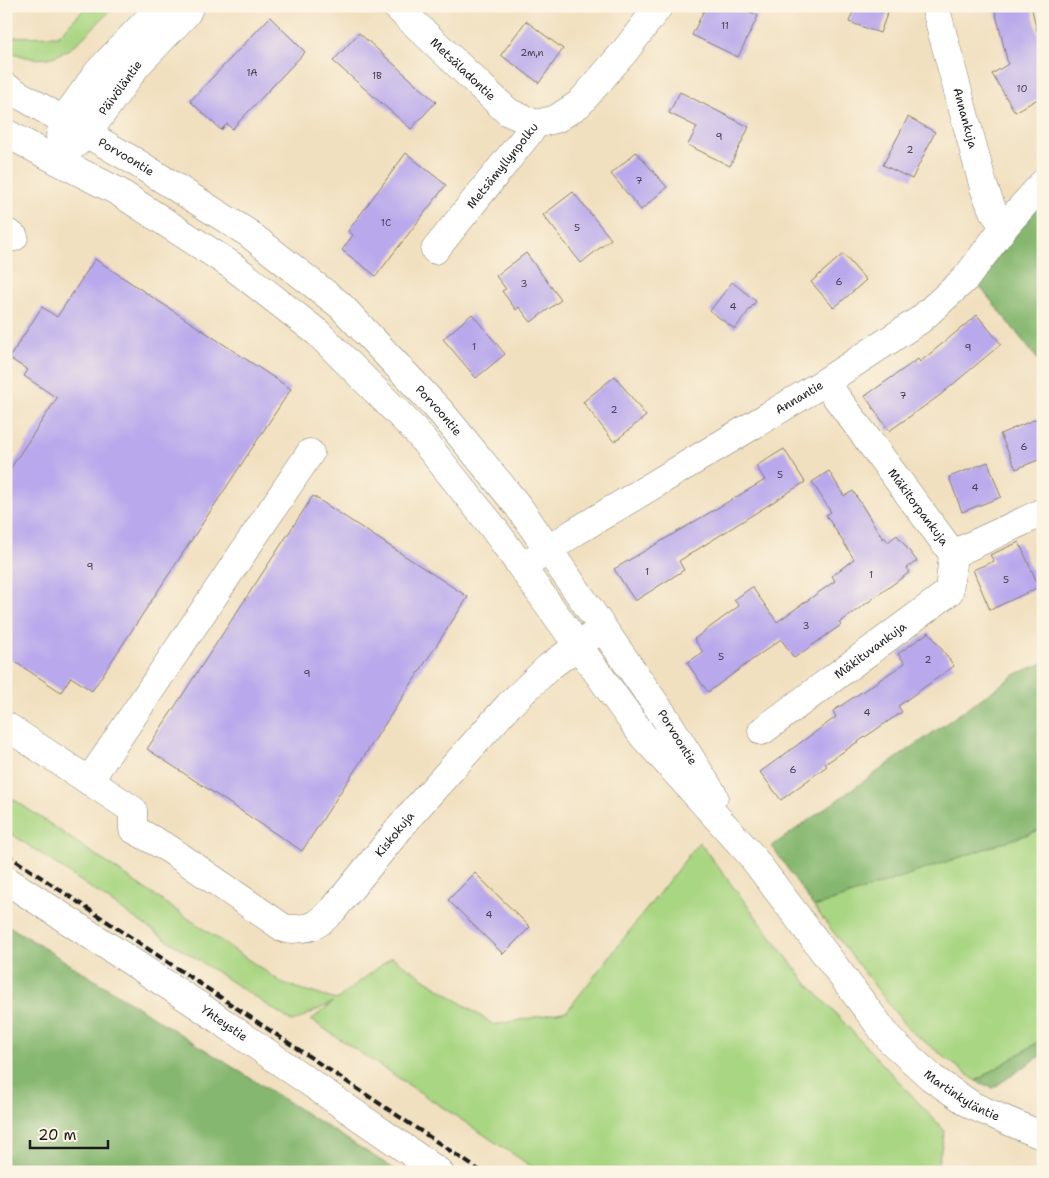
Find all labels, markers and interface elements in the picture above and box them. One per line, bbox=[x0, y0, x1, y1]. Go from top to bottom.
house number: 11 bbox=[721, 19, 729, 32]
street label: Metsäladontie bbox=[427, 34, 499, 104]
house number: 2m,n bbox=[520, 46, 544, 59]
street label: Päivöläntie bbox=[95, 57, 146, 119]
house number: 1A bbox=[246, 66, 258, 79]
house number: 1B bbox=[372, 69, 382, 82]
house number: 10 bbox=[1017, 82, 1027, 95]
street label: Annankuja bbox=[949, 86, 981, 151]
street label: Metsämyllynpolku bbox=[463, 119, 542, 212]
house number: 9 bbox=[716, 130, 723, 143]
street label: Porvoontie bbox=[95, 134, 157, 180]
house number: 2 bbox=[907, 143, 914, 156]
house number: 7 bbox=[636, 174, 643, 187]
house number: 1C bbox=[381, 216, 391, 229]
house number: 5 bbox=[574, 221, 580, 234]
house number: 6 bbox=[836, 275, 843, 288]
house number: 3 bbox=[521, 277, 528, 290]
house number: 4 bbox=[730, 300, 737, 313]
house number: 1 bbox=[472, 340, 476, 353]
house number: 9 bbox=[965, 341, 972, 354]
street label: Annantie bbox=[772, 377, 826, 418]
street label: Porvoontie bbox=[412, 382, 465, 439]
house number: 7 bbox=[900, 389, 907, 402]
house number: 2 bbox=[611, 403, 618, 416]
house number: 6 bbox=[1021, 440, 1028, 453]
street label: Mäkitorpankuja bbox=[884, 465, 952, 549]
house number: 5 bbox=[777, 468, 783, 481]
house number: 4 bbox=[972, 481, 979, 494]
house number: 9 bbox=[87, 560, 94, 573]
house number: 1 bbox=[645, 565, 649, 578]
house number: 1 bbox=[869, 568, 873, 581]
house number: 5 bbox=[1003, 573, 1009, 586]
street label: Mäkituvankuja bbox=[831, 618, 910, 683]
house number: 3 bbox=[803, 619, 810, 632]
house number: 5 bbox=[718, 650, 724, 663]
house number: 2 bbox=[925, 653, 932, 666]
house number: 9 bbox=[304, 667, 311, 680]
street label: Porvoontie bbox=[654, 706, 701, 768]
house number: 4 bbox=[864, 706, 871, 719]
house number: 6 bbox=[790, 763, 797, 776]
street label: Kiskokuja bbox=[371, 808, 418, 860]
house number: 4 bbox=[486, 908, 493, 921]
street label: Yhteystie bbox=[198, 1001, 251, 1045]
street label: Martinkyläntie bbox=[920, 1066, 1002, 1125]
scale bar bbox=[30, 1118, 108, 1150]
text: 20 m bbox=[38, 1125, 77, 1145]

